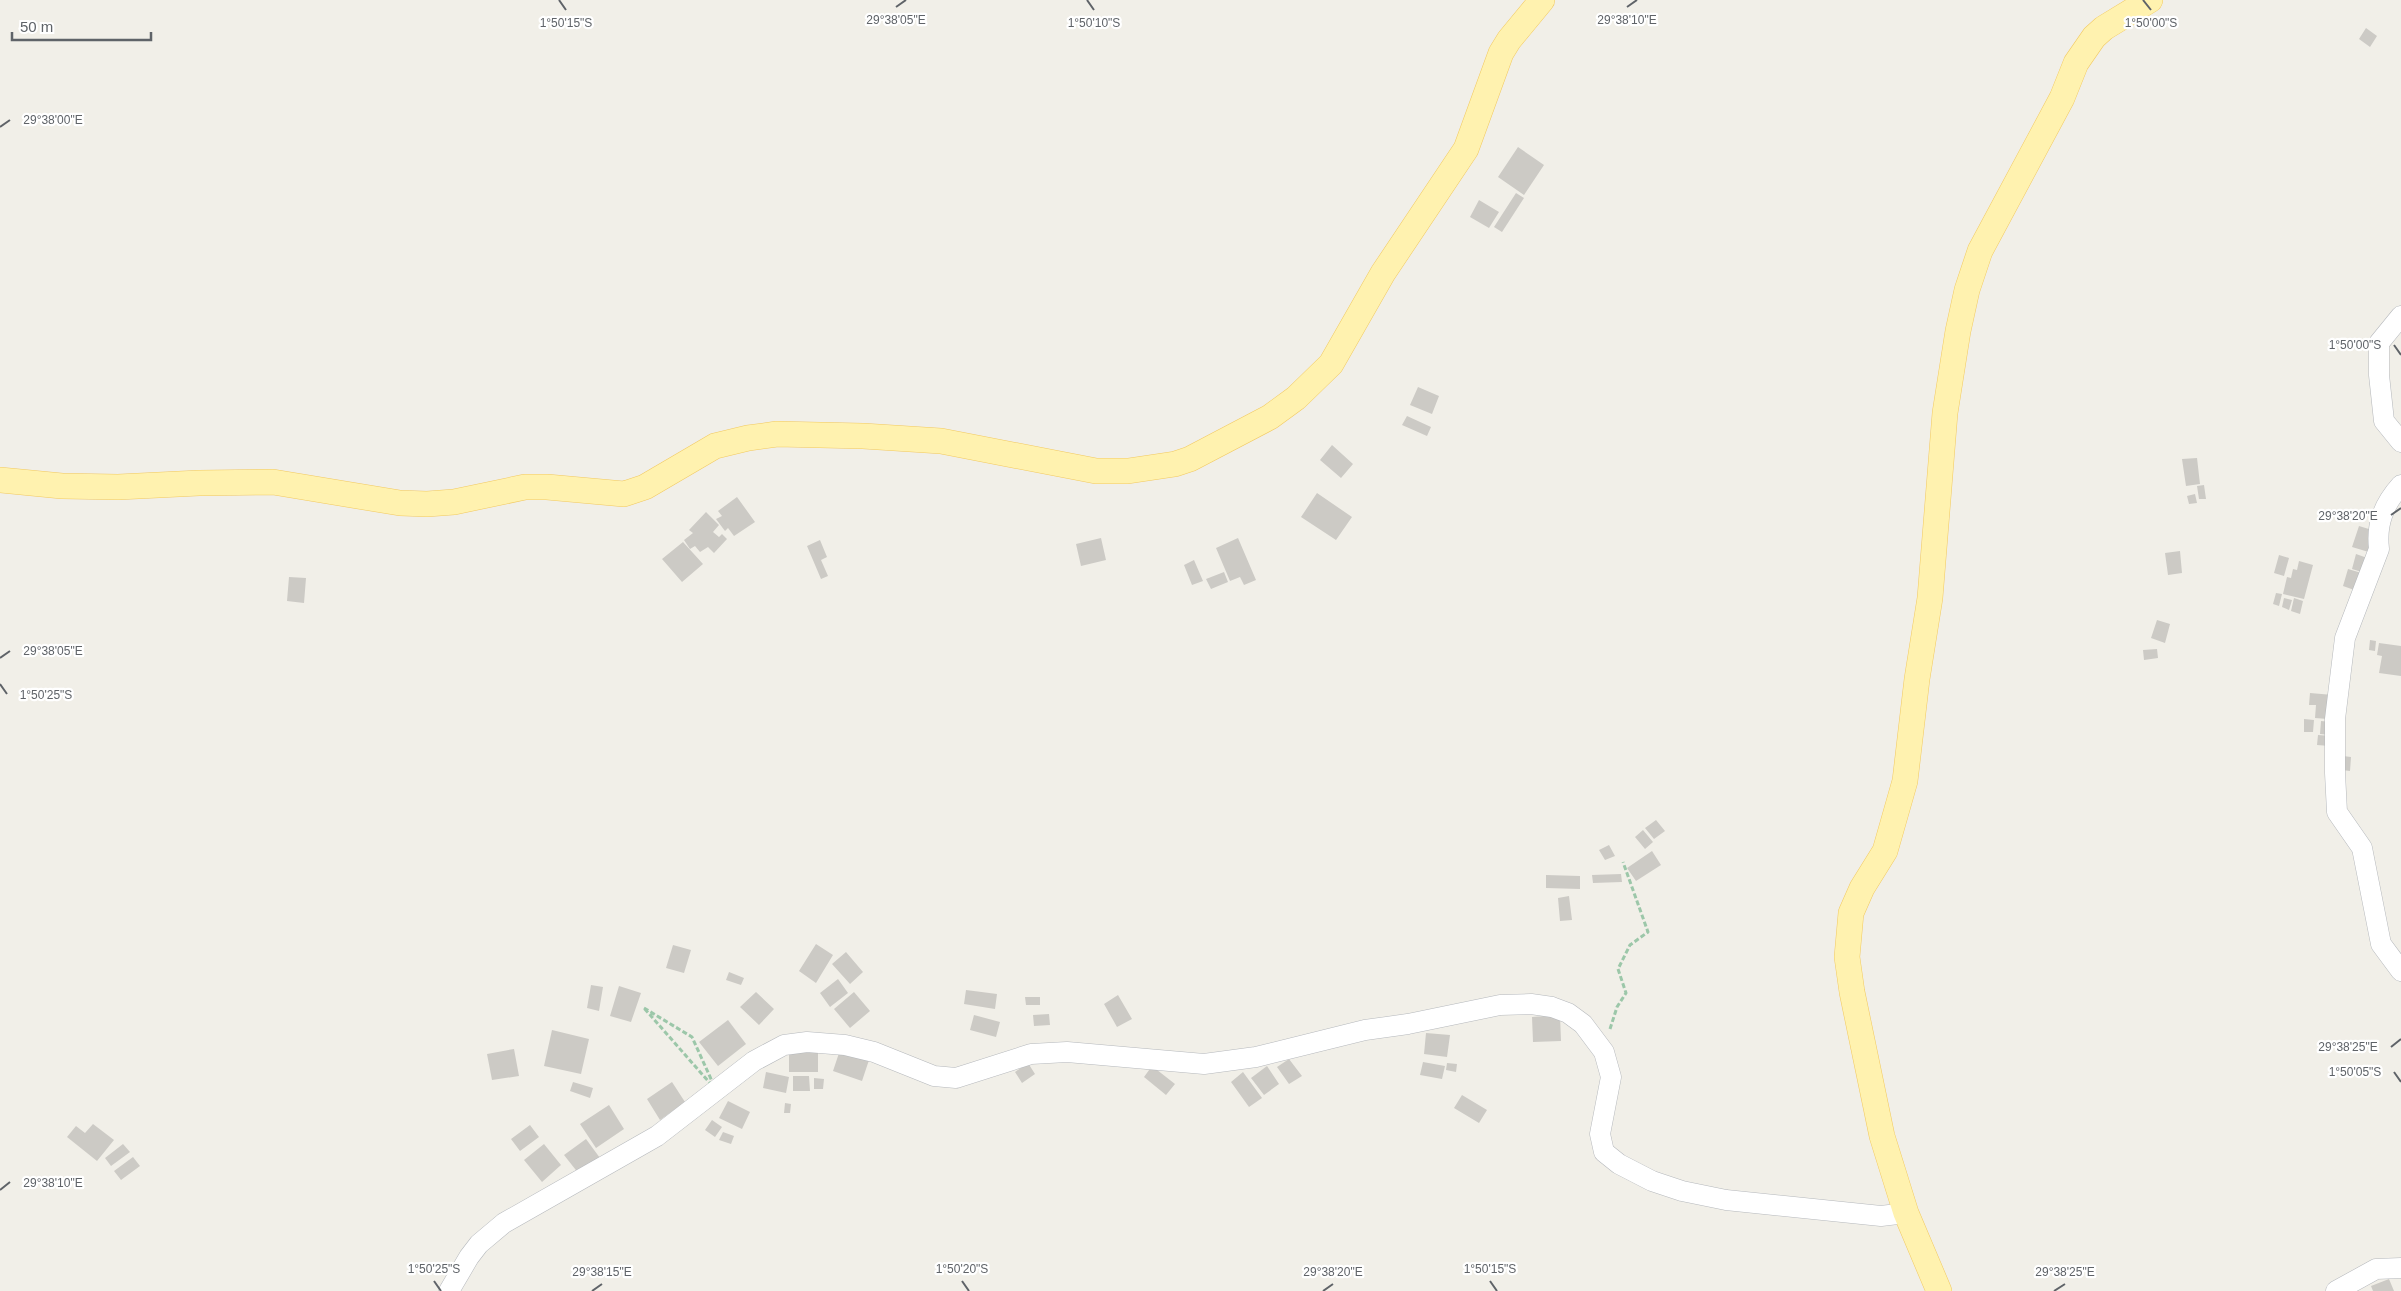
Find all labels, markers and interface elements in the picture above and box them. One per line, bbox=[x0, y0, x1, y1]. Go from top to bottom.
scale bar bbox=[12, 10, 151, 42]
text: 29°38'05"E bbox=[866, 13, 926, 27]
text: 29°38'10"E bbox=[1597, 13, 1657, 27]
text: 1°50'15"S bbox=[540, 16, 592, 30]
text: 1°50'10"S bbox=[1068, 16, 1120, 30]
text: 1°50'00"S bbox=[2125, 16, 2177, 30]
text: 50 m bbox=[20, 18, 53, 35]
text: 29°38'00"E bbox=[23, 113, 83, 127]
text: 1°50'00"S bbox=[2329, 338, 2381, 352]
text: 29°38'20"E bbox=[2318, 509, 2378, 523]
text: 29°38'05"E bbox=[23, 644, 83, 658]
text: 1°50'25"S bbox=[20, 688, 72, 702]
text: 29°38'25"E bbox=[2318, 1040, 2378, 1054]
text: 1°50'05"S bbox=[2329, 1065, 2381, 1079]
text: 29°38'10"E bbox=[23, 1176, 83, 1190]
text: 1°50'25"S bbox=[408, 1262, 460, 1276]
text: 1°50'20"S bbox=[936, 1262, 988, 1276]
text: 1°50'15"S bbox=[1464, 1262, 1516, 1276]
text: 29°38'15"E bbox=[572, 1265, 632, 1279]
text: 29°38'20"E bbox=[1303, 1265, 1363, 1279]
text: 29°38'25"E bbox=[2035, 1265, 2095, 1279]

